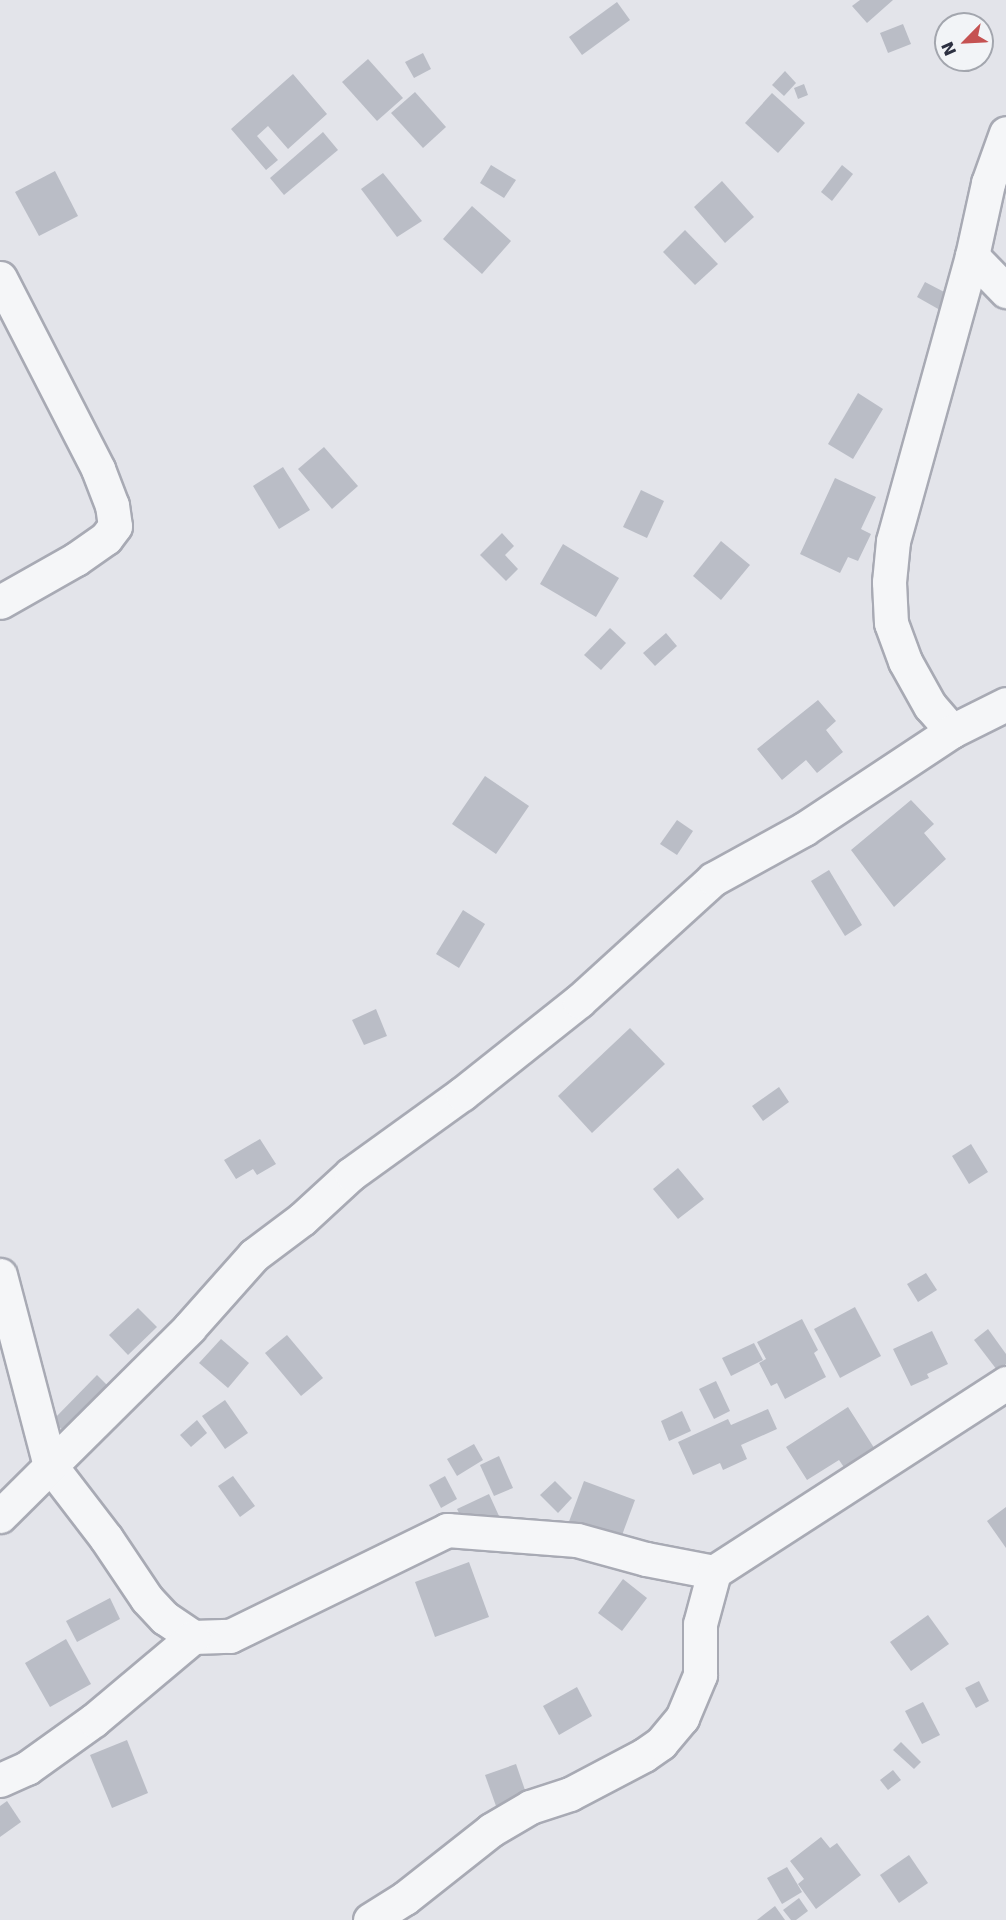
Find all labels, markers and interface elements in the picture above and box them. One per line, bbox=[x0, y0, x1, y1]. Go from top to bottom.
north arrow bbox=[934, 12, 994, 72]
text: N bbox=[938, 39, 960, 59]

